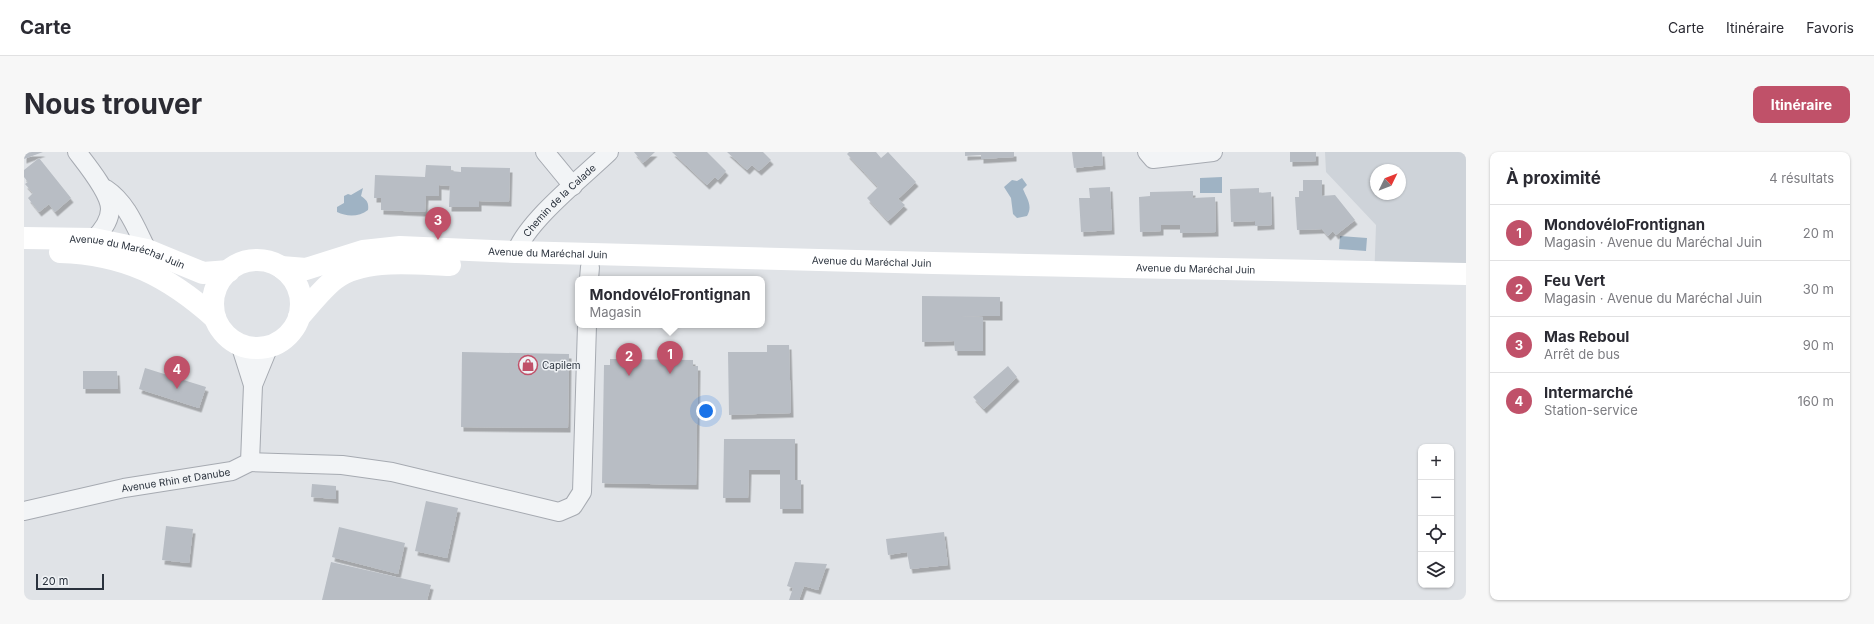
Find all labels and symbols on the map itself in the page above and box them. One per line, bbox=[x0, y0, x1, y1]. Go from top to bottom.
street label: Chemin de la Calade bbox=[520, 161, 598, 239]
north arrow bbox=[1370, 164, 1406, 200]
pin: 3 bbox=[425, 207, 451, 240]
street label: Avenue du Maréchal Juin bbox=[69, 233, 187, 271]
street label: Avenue du Maréchal Juin bbox=[488, 245, 608, 260]
street label: Avenue du Maréchal Juin bbox=[812, 254, 932, 269]
street label: Avenue du Maréchal Juin bbox=[1136, 261, 1256, 276]
pin: 1 bbox=[657, 341, 683, 374]
pin: 2 bbox=[616, 343, 642, 376]
shop icon: Capilem bbox=[517, 354, 539, 376]
pin: 4 bbox=[164, 356, 190, 389]
place label: Capilem bbox=[542, 359, 580, 371]
your location bbox=[696, 401, 716, 421]
street label: Avenue Rhin et Danube bbox=[120, 465, 231, 494]
scale bar bbox=[36, 572, 104, 591]

